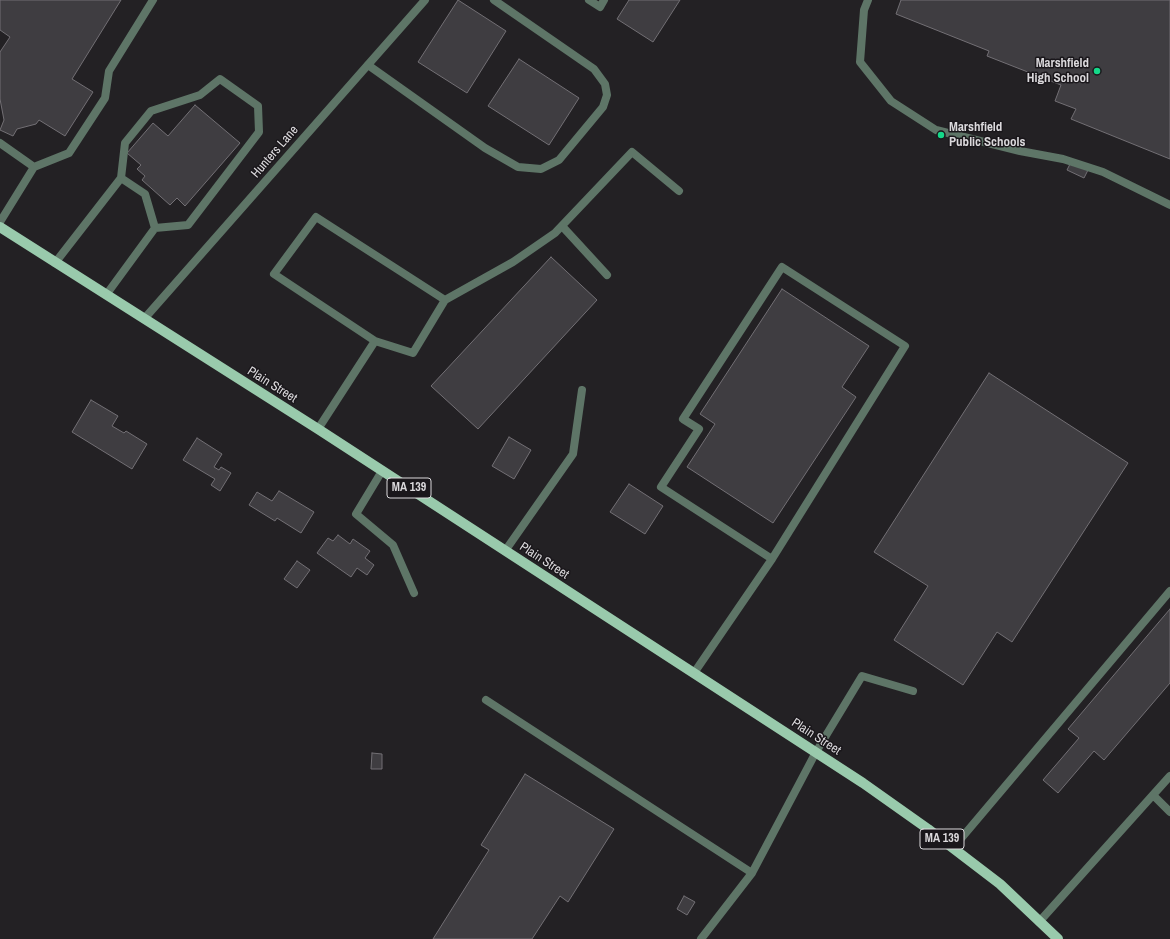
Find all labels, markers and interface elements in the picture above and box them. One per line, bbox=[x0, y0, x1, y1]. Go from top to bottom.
place label: Marshfield High School bbox=[1027, 56, 1089, 87]
marker: Marshfield High School bbox=[1092, 66, 1102, 76]
place label: Marshfield Public Schools bbox=[949, 120, 1025, 151]
street label: Hunters Lane bbox=[248, 123, 302, 181]
marker: Marshfield Public Schools bbox=[936, 130, 946, 140]
street label: Plain Street bbox=[244, 364, 300, 406]
road number: MA 139 bbox=[387, 478, 431, 498]
street label: Plain Street bbox=[516, 539, 572, 583]
street label: Plain Street bbox=[788, 715, 844, 759]
road number: MA 139 bbox=[920, 829, 964, 849]

